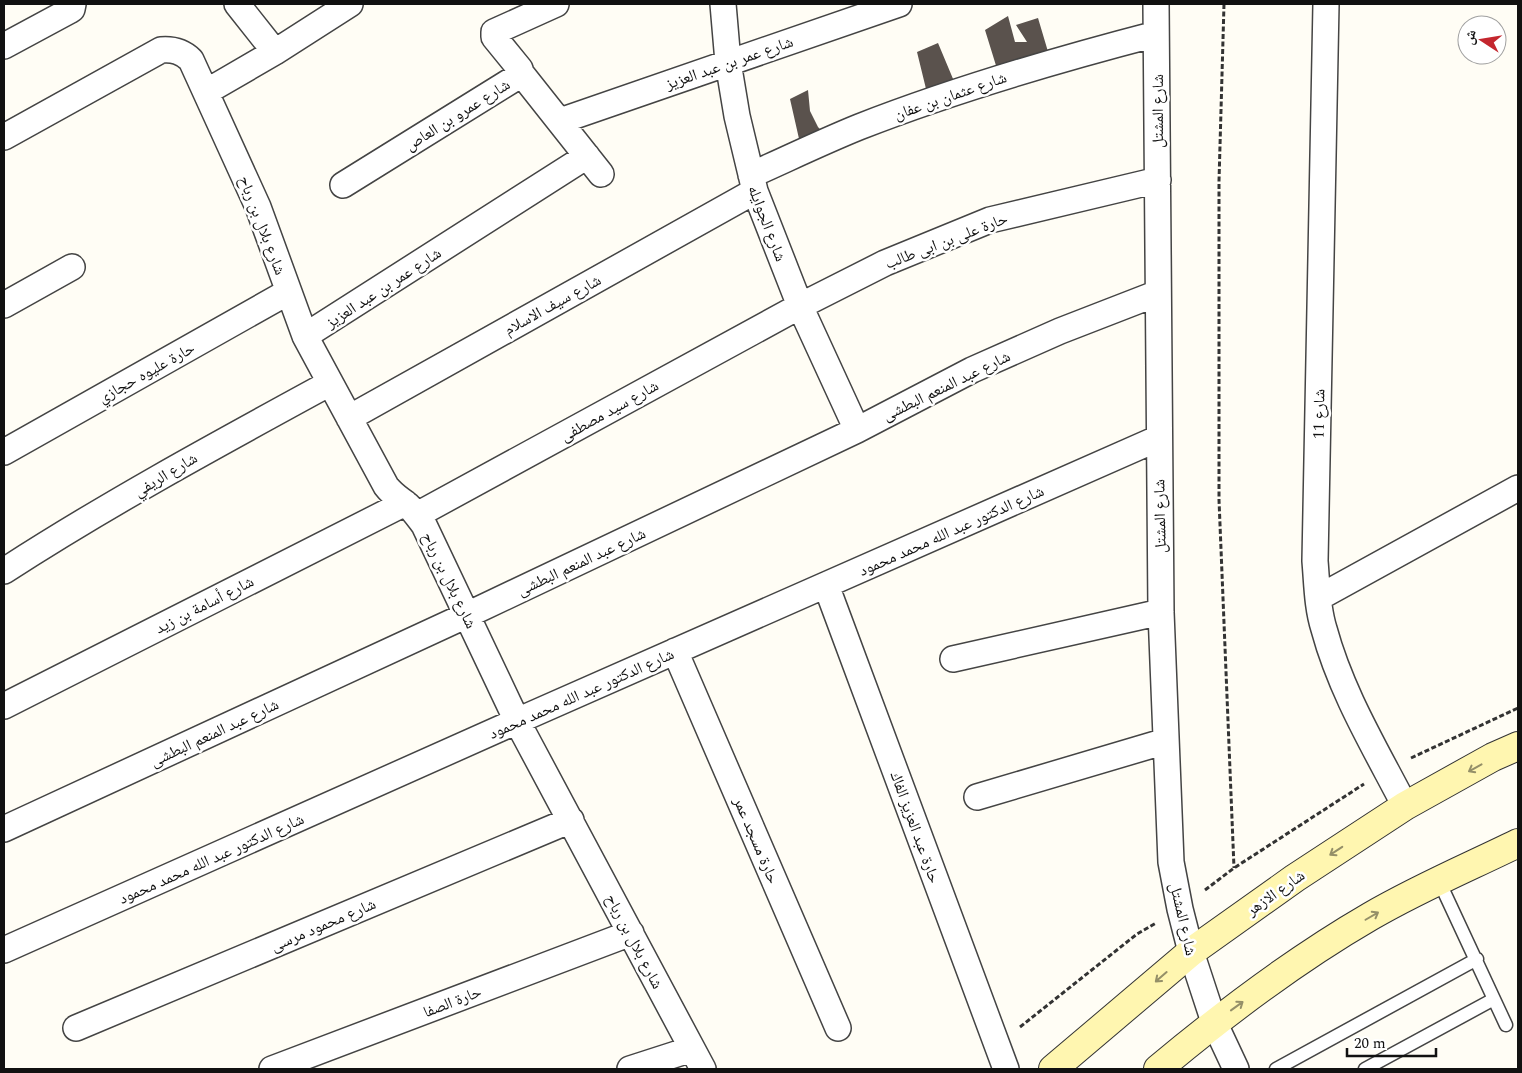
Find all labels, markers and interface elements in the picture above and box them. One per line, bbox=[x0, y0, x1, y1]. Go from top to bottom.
north arrow bbox=[1457, 15, 1507, 65]
text: ش bbox=[1458, 28, 1482, 47]
street label: شارع عمر بن عبد العزيز bbox=[661, 30, 797, 96]
street label: شارع عثمان بن عفان bbox=[891, 65, 1010, 126]
street label: شارع عمرو بن العاص bbox=[400, 73, 515, 157]
street label: شارع المشتل bbox=[1146, 74, 1170, 148]
street label: شارع بلال بن رباح bbox=[232, 172, 292, 279]
street label: شارع الجوايله bbox=[741, 182, 793, 265]
street label: حارة على بن ابى طالب bbox=[881, 206, 1011, 275]
street label: شارع عمر بن عبد العزيز bbox=[320, 241, 446, 335]
street label: شارع سيف الاسلام bbox=[499, 268, 606, 342]
street label: حارة عليوه حجازي bbox=[94, 336, 199, 410]
street label: شارع عبد المنعم البطشى bbox=[878, 344, 1015, 427]
street label: شارع سيد مصطفى bbox=[556, 374, 663, 448]
street label: شارع 11 bbox=[1307, 389, 1331, 439]
street label: شارع الريفي bbox=[129, 446, 202, 503]
street label: شارع الدكتور عبد الله محمد محمود bbox=[855, 479, 1048, 583]
street label: شارع المشتل bbox=[1147, 479, 1173, 553]
street label: شارع عبد المنعم البطشى bbox=[513, 521, 650, 602]
street label: شارع بلال بن رباح bbox=[415, 528, 483, 633]
street label: شارع أسامة بن زيد bbox=[151, 570, 258, 640]
street label: شارع الدكتور عبد الله محمد محمود bbox=[485, 642, 678, 746]
street label: شارع عبد المنعم البطشى bbox=[146, 692, 283, 773]
one-way arrow bbox=[1468, 763, 1482, 773]
street label: حارة عبد العزيز الفاك bbox=[884, 768, 946, 887]
street label: حارة مسجد عمر bbox=[727, 792, 785, 888]
street label: شارع الدكتور عبد الله محمد محمود bbox=[115, 807, 308, 911]
one-way arrow bbox=[1329, 847, 1343, 857]
street label: شارع الازهر bbox=[1240, 864, 1310, 923]
street label: شارع المشتل bbox=[1163, 880, 1203, 958]
street label: شارع بلال بن رباح bbox=[599, 890, 669, 993]
street label: شارع محمود مرسى bbox=[267, 892, 380, 958]
one-way arrow bbox=[1364, 911, 1379, 921]
one-way arrow bbox=[1155, 971, 1168, 983]
street label: حارة الصفا bbox=[420, 980, 485, 1024]
one-way arrow bbox=[1230, 1001, 1244, 1011]
scale bar bbox=[1347, 1026, 1436, 1058]
text: 20 m bbox=[1354, 1032, 1386, 1055]

